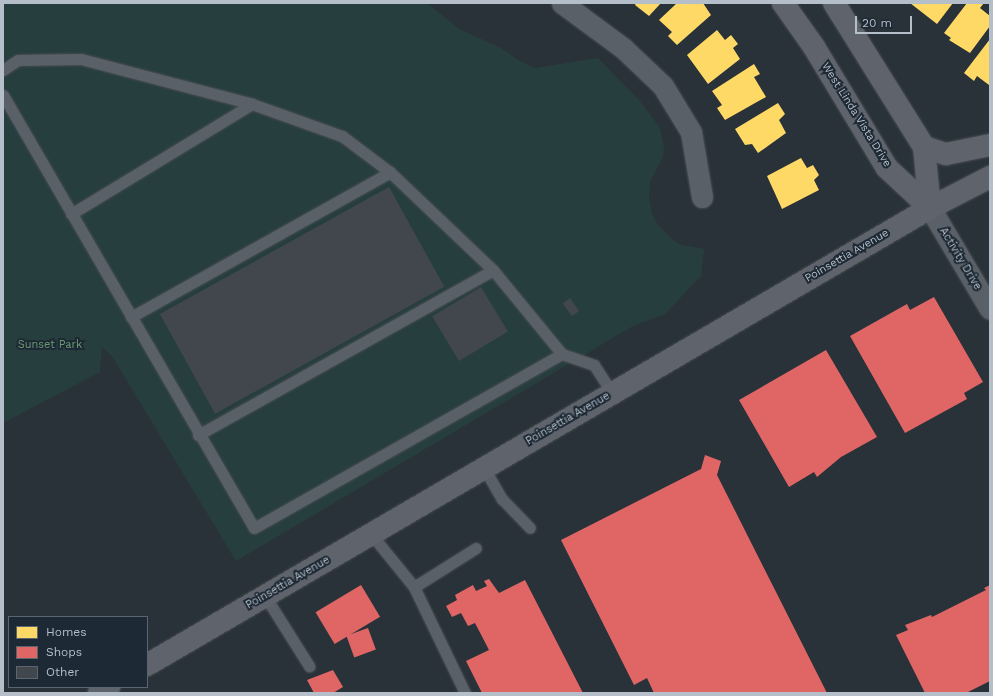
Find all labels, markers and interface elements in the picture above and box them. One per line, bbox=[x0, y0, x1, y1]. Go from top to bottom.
scale bar bbox=[857, 8, 914, 34]
text: 20 m bbox=[862, 16, 892, 30]
street label: West Linda Vista Drive bbox=[818, 60, 894, 170]
street label: Activity Drive bbox=[936, 225, 984, 293]
street label: Poinsettia Avenue bbox=[802, 226, 892, 286]
park label: Sunset Park bbox=[18, 338, 82, 352]
street label: Poinsettia Avenue bbox=[523, 389, 613, 449]
street label: Poinsettia Avenue bbox=[243, 553, 333, 613]
legend bbox=[8, 616, 148, 688]
text: Homes bbox=[46, 625, 87, 639]
text: Shops bbox=[46, 645, 82, 659]
text: Other bbox=[46, 665, 79, 679]

